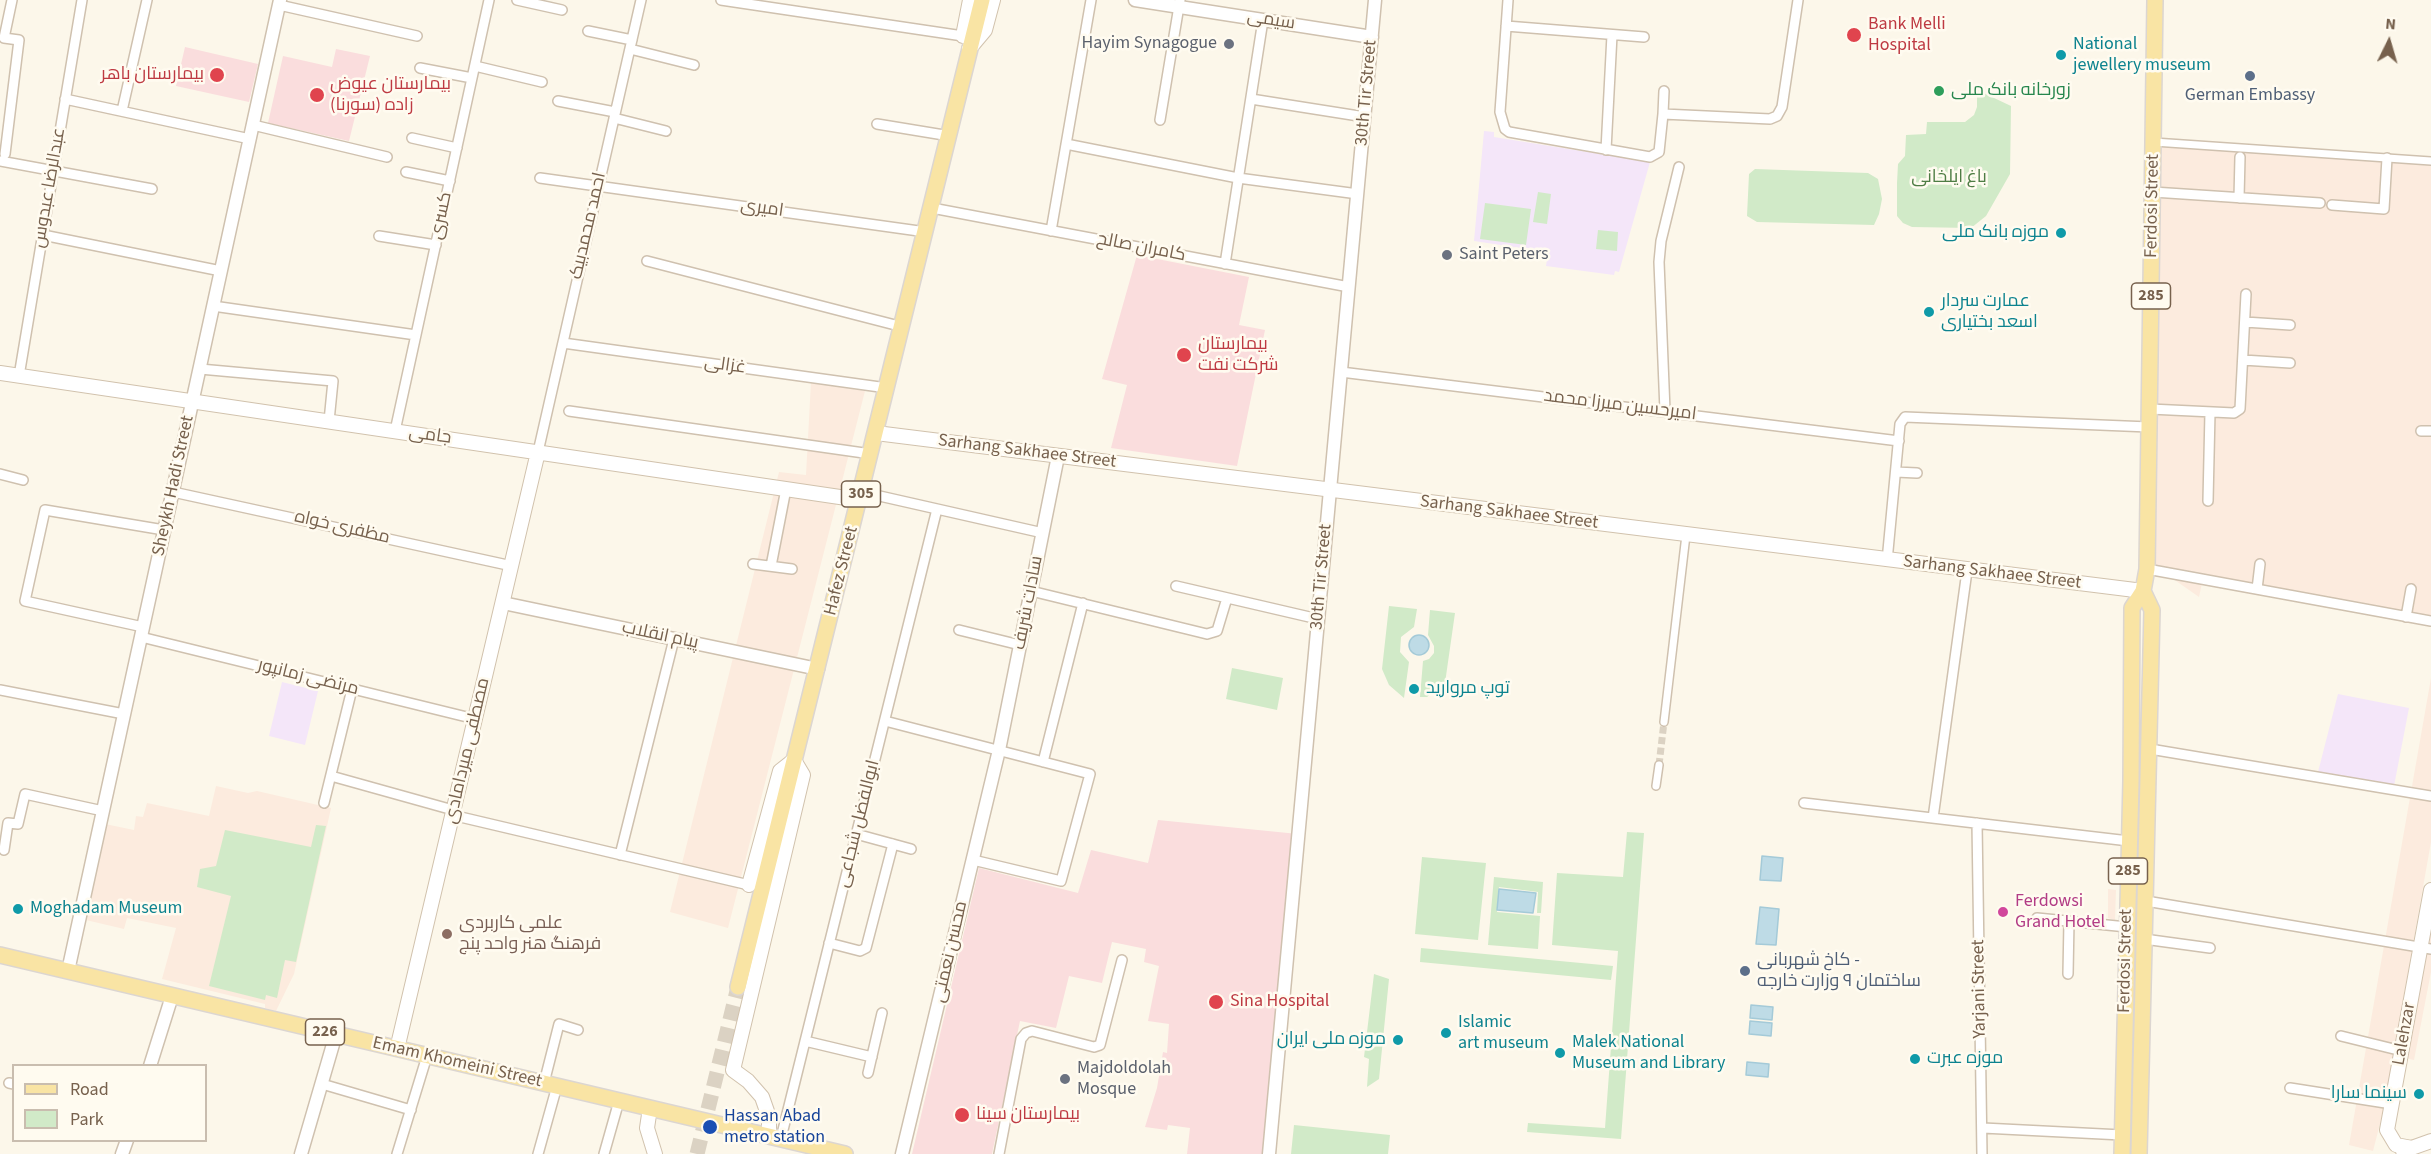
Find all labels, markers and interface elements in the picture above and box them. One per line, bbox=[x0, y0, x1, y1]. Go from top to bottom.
street label: سیمی bbox=[1245, 7, 1297, 35]
north arrow bbox=[2359, 12, 2419, 72]
text: N bbox=[2384, 13, 2397, 35]
place label: Bank Melli Hospital bbox=[1868, 14, 1946, 57]
marker: Bank Melli Hospital bbox=[1845, 26, 1863, 44]
place label: Hayim Synagogue bbox=[1082, 33, 1217, 55]
place label: National jewellery museum bbox=[2073, 34, 2211, 76]
marker: Hayim Synagogue bbox=[1222, 37, 1236, 51]
street label: 30th Tir Street bbox=[1352, 39, 1382, 147]
marker: National jewellery museum bbox=[2054, 48, 2068, 62]
place label: بیمارستان باهر bbox=[101, 64, 204, 86]
marker: بیمارستان باهر bbox=[208, 66, 226, 84]
marker: German Embassy bbox=[2243, 69, 2257, 83]
place label: بیمارستان عیوض زاده (سورنا) bbox=[330, 74, 451, 116]
place label: زورخانه بانک ملی bbox=[1951, 80, 2071, 102]
marker: زورخانه بانک ملی bbox=[1932, 84, 1946, 98]
place label: German Embassy bbox=[2185, 85, 2315, 107]
marker: بیمارستان عیوض زاده (سورنا) bbox=[308, 86, 326, 104]
street label: عبدالرضا عبدوس bbox=[29, 126, 71, 250]
street label: Ferdosi Street bbox=[2141, 154, 2165, 258]
park label: باغ ایلخانی bbox=[1911, 167, 1987, 189]
street label: احمد محمدبیک bbox=[566, 170, 612, 282]
street label: کسری bbox=[426, 190, 458, 242]
street label: امیری bbox=[739, 195, 785, 223]
place label: موزه بانک ملی bbox=[1942, 222, 2049, 244]
marker: موزه بانک ملی bbox=[2054, 226, 2068, 240]
street label: کامران صالح bbox=[1095, 229, 1187, 267]
place label: Saint Peters bbox=[1459, 244, 1549, 266]
marker: Saint Peters bbox=[1440, 248, 1454, 262]
road number: 285 bbox=[2132, 283, 2170, 309]
place label: عمارت سردار اسعد بختیاری bbox=[1941, 291, 2038, 334]
marker: عمارت سردار اسعد بختیاری bbox=[1922, 305, 1936, 319]
place label: بیمارستان شرکت نفت bbox=[1198, 334, 1279, 376]
marker: بیمارستان شرکت نفت bbox=[1175, 346, 1193, 364]
street label: غزالی bbox=[703, 352, 747, 380]
street label: امیرحسین میرزا محمد bbox=[1542, 386, 1698, 426]
street label: Sheykh Hadi Street bbox=[149, 414, 199, 558]
street label: جامی bbox=[407, 422, 453, 450]
street label: Sarhang Sakhaee Street bbox=[937, 430, 1117, 474]
road number: 305 bbox=[842, 481, 880, 507]
street label: Sarhang Sakhaee Street bbox=[1419, 491, 1599, 535]
street label: مظفری خواه bbox=[292, 507, 392, 549]
street label: 30th Tir Street bbox=[1307, 523, 1337, 631]
street label: Hafez Street bbox=[820, 524, 864, 618]
street label: Sarhang Sakhaee Street bbox=[1902, 551, 2082, 595]
street label: سادات شریف bbox=[1009, 554, 1049, 652]
street label: پیام انقلاب bbox=[620, 617, 700, 655]
street label: مرتضی زمانپور bbox=[255, 655, 361, 701]
street label: مصطفی میردامادی bbox=[441, 676, 495, 826]
place label: توپ مروارید bbox=[1426, 678, 1510, 700]
marker: توپ مروارید bbox=[1407, 682, 1421, 696]
street label: ابوالفضل شجاعی bbox=[833, 758, 885, 890]
road number: 285 bbox=[2108, 858, 2148, 884]
place label: Ferdowsi Grand Hotel bbox=[2015, 891, 2105, 934]
place label: Moghadam Museum bbox=[30, 898, 182, 920]
street label: محسن نعمتی bbox=[929, 899, 973, 1005]
marker: Moghadam Museum bbox=[11, 902, 25, 916]
marker: Ferdowsi Grand Hotel bbox=[1996, 905, 2010, 919]
street label: Ferdosi Street bbox=[2114, 909, 2138, 1013]
place label: علمی کاربردی فرهنگ هنر واحد پنج bbox=[459, 913, 601, 956]
marker: علمی کاربردی فرهنگ هنر واحد پنج bbox=[440, 927, 454, 941]
street label: Yarjani Street bbox=[1968, 939, 1992, 1039]
place label: کاخ شهربانی - ساختمان ۹ وزارت خارجه bbox=[1757, 950, 1921, 992]
marker: کاخ شهربانی - ساختمان ۹ وزارت خارجه bbox=[1738, 964, 1752, 978]
place label: Sina Hospital bbox=[1230, 991, 1329, 1013]
marker: Sina Hospital bbox=[1207, 993, 1225, 1011]
street label: Lalehzar bbox=[2389, 1001, 2421, 1067]
place label: Islamic art museum bbox=[1458, 1012, 1549, 1054]
road number: 226 bbox=[306, 1019, 344, 1045]
marker: Islamic art museum bbox=[1439, 1026, 1453, 1040]
place label: موزه ملی ایران bbox=[1277, 1029, 1386, 1051]
place label: Malek National Museum and Library bbox=[1572, 1032, 1725, 1074]
street label: Emam Khomeini Street bbox=[370, 1033, 544, 1093]
marker: موزه ملی ایران bbox=[1391, 1033, 1405, 1047]
marker: Malek National Museum and Library bbox=[1553, 1046, 1567, 1060]
place label: موزه عبرت bbox=[1927, 1048, 2003, 1070]
marker: موزه عبرت bbox=[1908, 1052, 1922, 1066]
place label: Majdoldolah Mosque bbox=[1077, 1058, 1171, 1100]
legend bbox=[12, 1064, 207, 1142]
marker: Majdoldolah Mosque bbox=[1058, 1072, 1072, 1086]
text: Road bbox=[70, 1077, 109, 1102]
place label: سینما سارا bbox=[2331, 1083, 2407, 1105]
marker: سینما سارا bbox=[2412, 1087, 2426, 1101]
place label: بیمارستان سینا bbox=[976, 1104, 1080, 1126]
place label: Hassan Abad metro station bbox=[724, 1106, 825, 1148]
marker: بیمارستان سینا bbox=[953, 1106, 971, 1124]
text: Park bbox=[70, 1107, 104, 1132]
marker: Hassan Abad metro station bbox=[701, 1118, 719, 1136]

